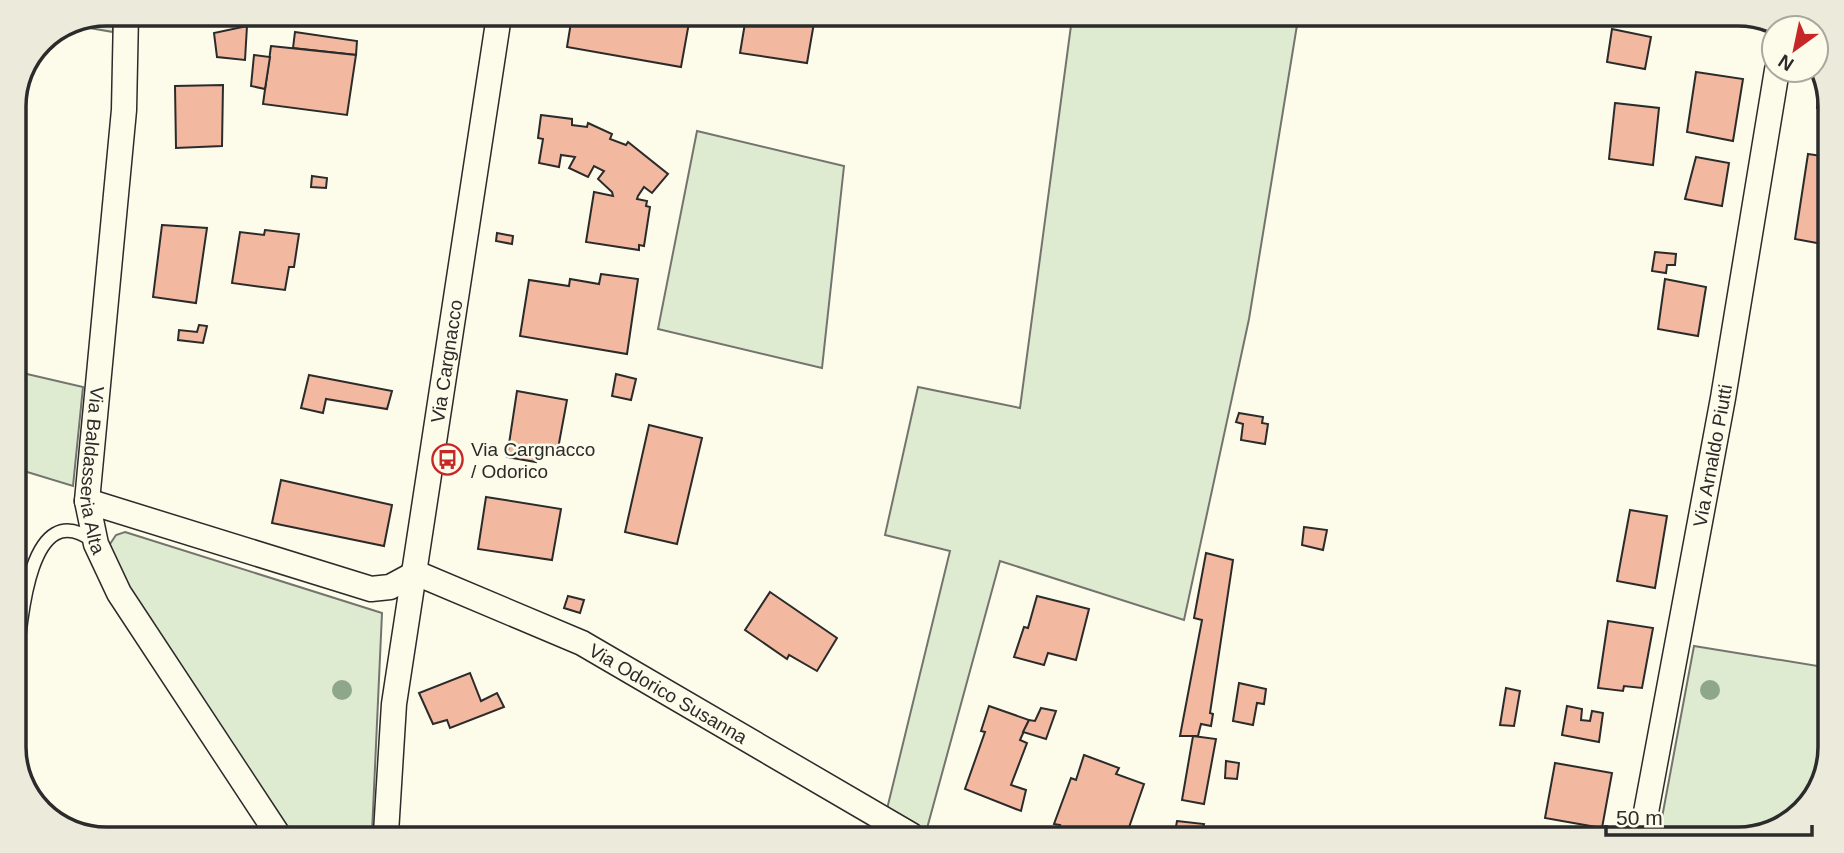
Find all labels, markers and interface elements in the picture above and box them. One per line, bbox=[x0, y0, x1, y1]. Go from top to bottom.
north arrow bbox=[1760, 14, 1830, 84]
text: N bbox=[1775, 50, 1797, 75]
street label: Via Cargnacco bbox=[427, 298, 467, 424]
street label: Via Arnaldo Piutti bbox=[1689, 383, 1736, 529]
street label: Via Baldasseria Alta bbox=[76, 385, 109, 558]
place label: Via Cargnacco / Odorico bbox=[471, 439, 595, 482]
bus stop icon: Via Cargnacco / Odorico bbox=[431, 443, 465, 477]
street label: Via Odorico Susanna bbox=[585, 639, 751, 748]
scale bar bbox=[1606, 794, 1812, 838]
text: 50 m bbox=[1616, 806, 1663, 829]

